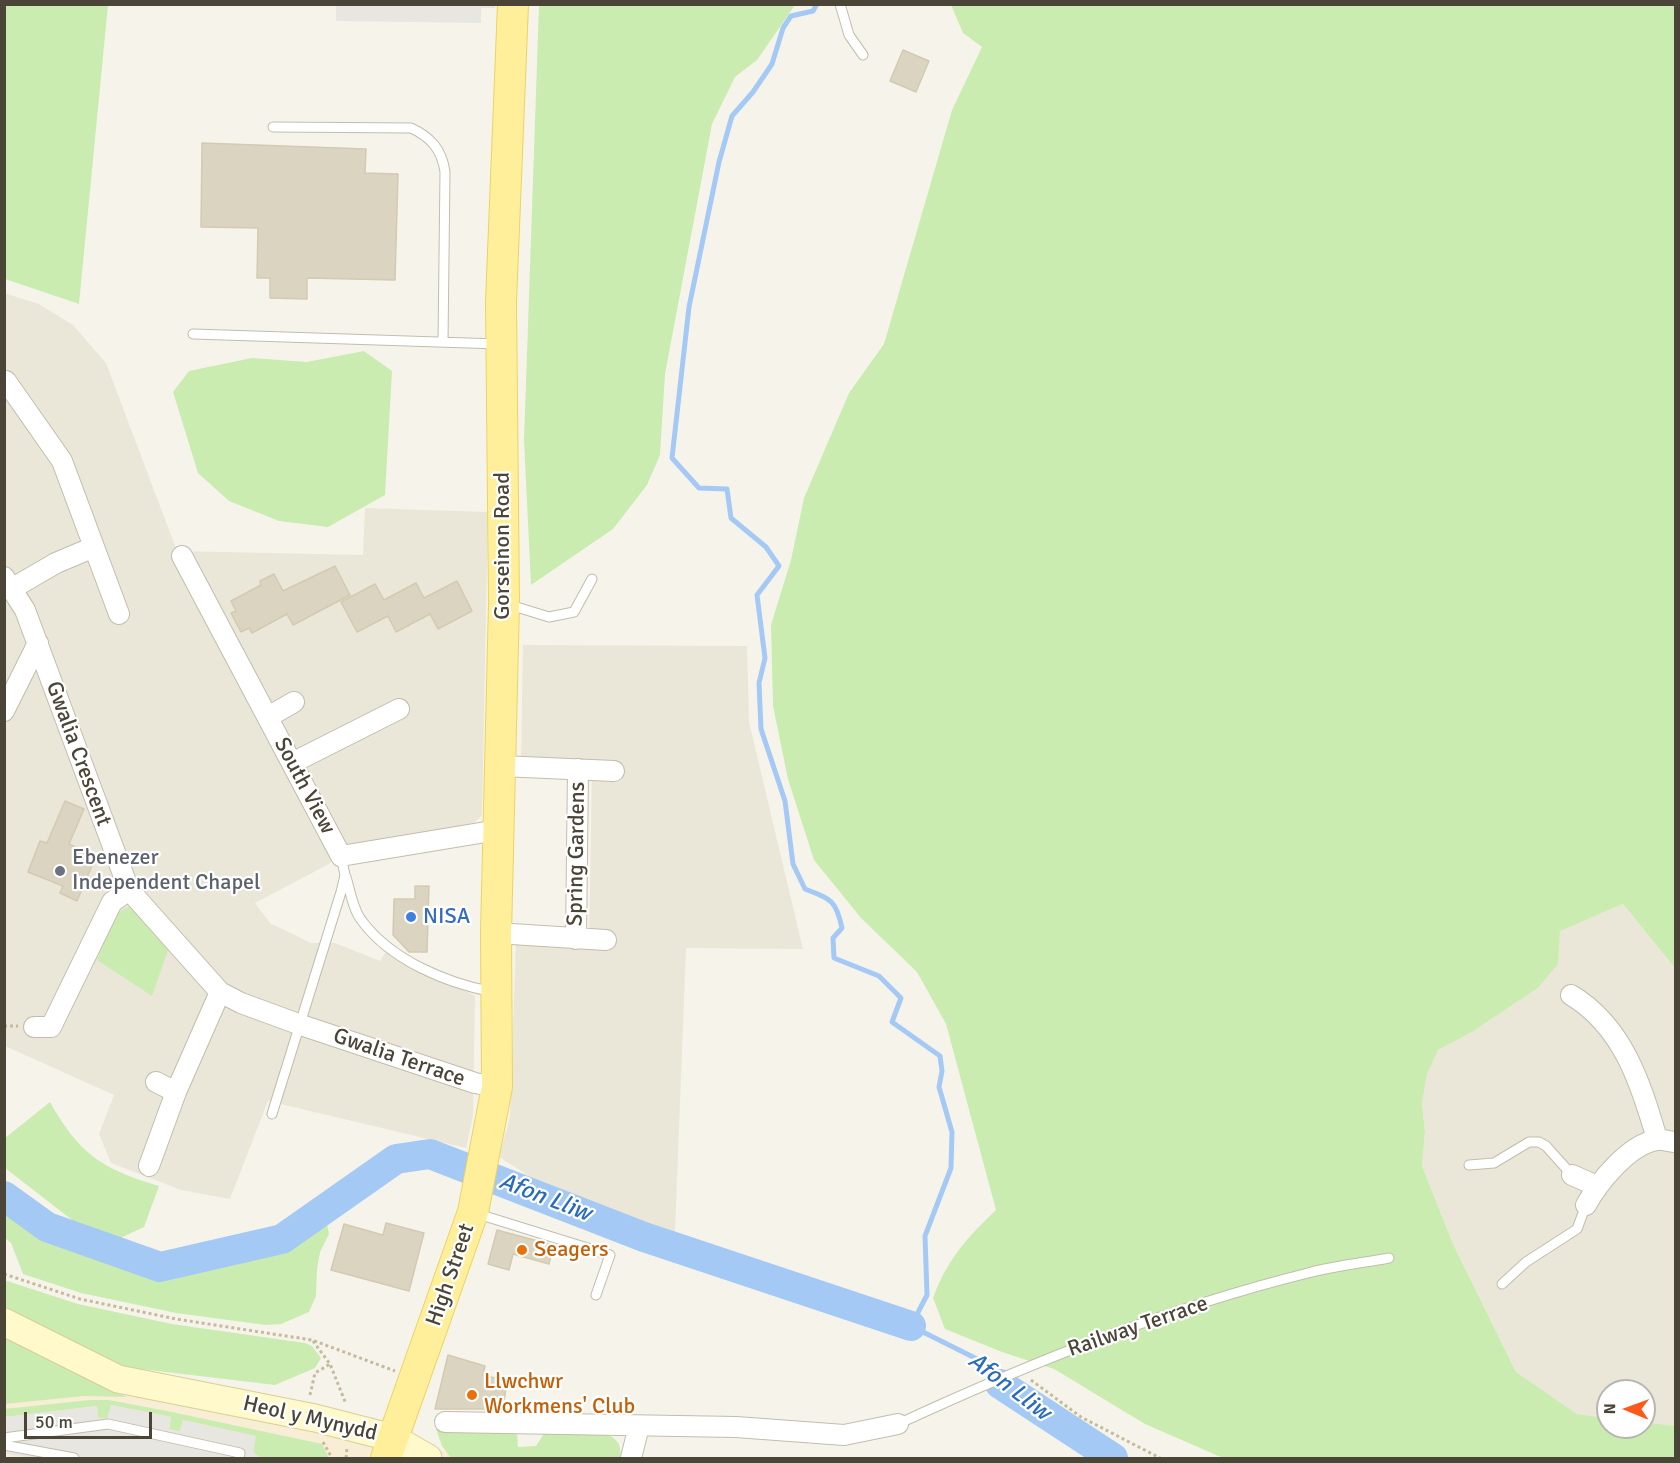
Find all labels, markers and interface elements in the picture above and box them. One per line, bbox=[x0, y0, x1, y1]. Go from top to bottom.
street label: Gorseinon Road bbox=[490, 472, 516, 620]
street label: Gwalia Crescent bbox=[40, 678, 116, 830]
street label: South View bbox=[268, 733, 340, 839]
street label: Spring Gardens bbox=[563, 782, 591, 926]
place label: Ebenezer Independent Chapel bbox=[72, 845, 261, 896]
marker: Ebenezer Independent Chapel bbox=[53, 864, 67, 878]
place label: NISA bbox=[423, 904, 470, 930]
marker: NISA bbox=[404, 910, 418, 924]
street label: Gwalia Terrace bbox=[330, 1023, 468, 1093]
water label: Afon Lliw bbox=[495, 1167, 595, 1229]
street label: High Street bbox=[421, 1220, 481, 1330]
place label: Seagers bbox=[534, 1237, 609, 1263]
marker: Seagers bbox=[515, 1243, 529, 1257]
street label: Railway Terrace bbox=[1064, 1291, 1212, 1363]
water label: Afon Lliw bbox=[962, 1347, 1056, 1427]
place label: Llwchwr Workmens' Club bbox=[484, 1369, 635, 1420]
north arrow bbox=[1596, 1379, 1656, 1439]
marker: Llwchwr Workmens' Club bbox=[465, 1388, 479, 1402]
street label: Heol y Mynydd bbox=[240, 1391, 380, 1447]
scale bar bbox=[27, 1400, 154, 1438]
text: N bbox=[1600, 1403, 1620, 1414]
text: 50 m bbox=[35, 1411, 73, 1433]

